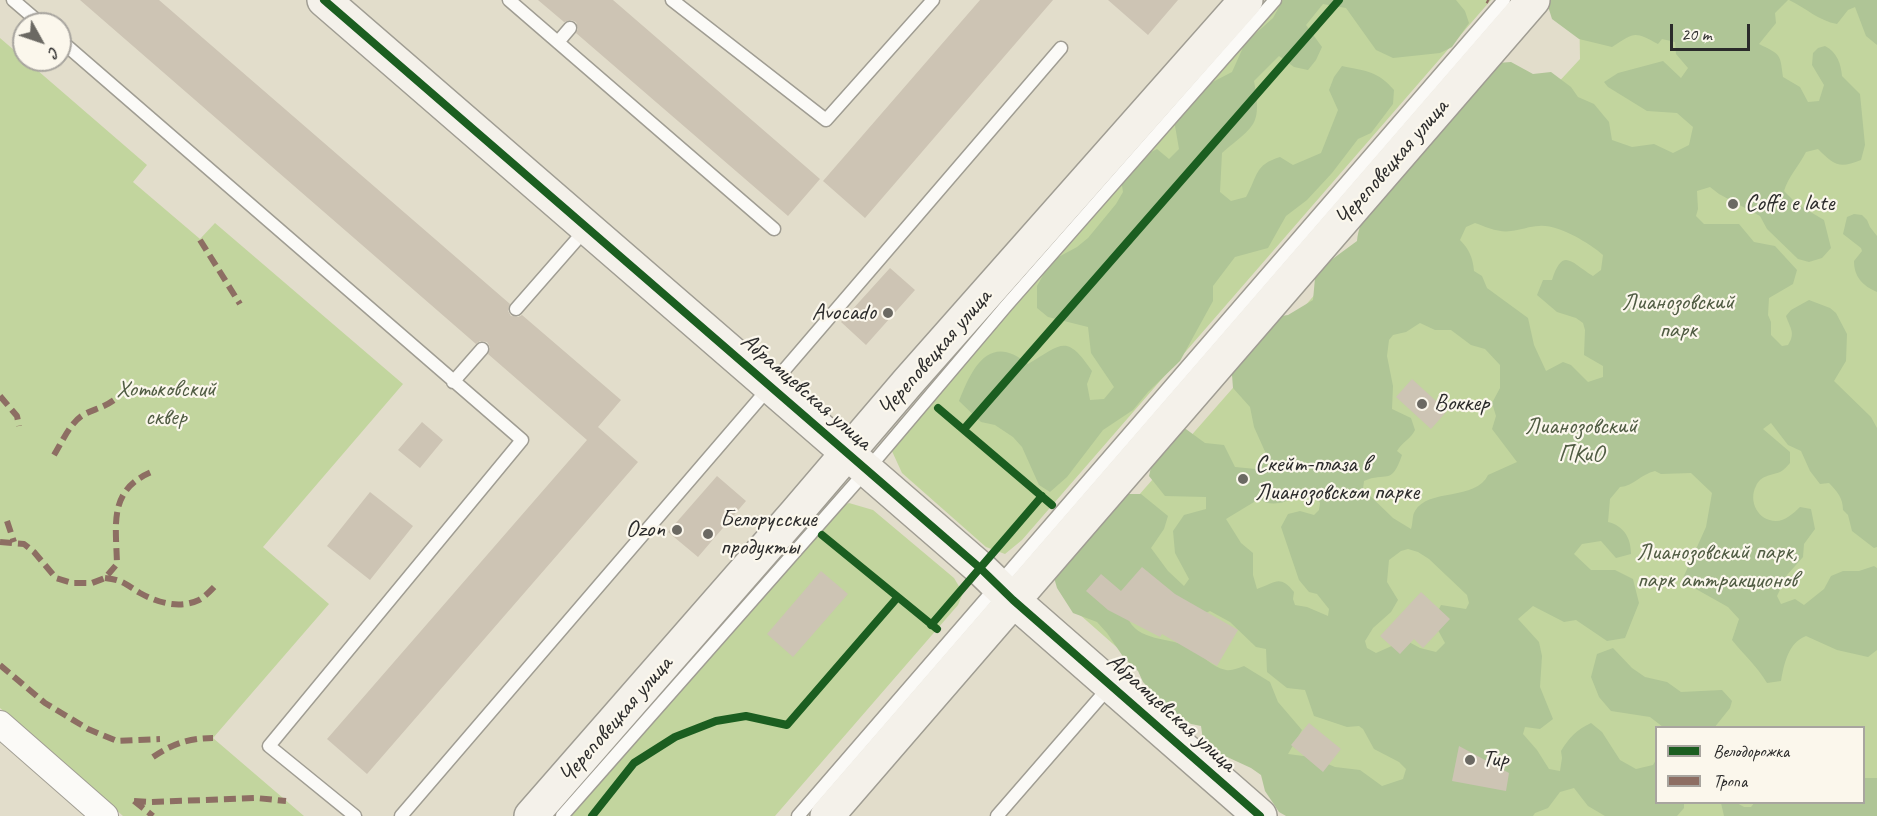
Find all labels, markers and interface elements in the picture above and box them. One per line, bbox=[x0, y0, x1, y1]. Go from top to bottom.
north arrow bbox=[12, 12, 72, 72]
scale bar bbox=[1673, 12, 1752, 50]
text: 20 m bbox=[1681, 23, 1712, 45]
text: С bbox=[44, 43, 64, 62]
street label: Череповецкая улица bbox=[1329, 93, 1455, 233]
place label: Coffe e late bbox=[1745, 190, 1834, 218]
marker: Coffe e late bbox=[1726, 197, 1740, 211]
street label: Череповецкая улица bbox=[872, 283, 998, 423]
park label: Лианозовский парк bbox=[1622, 289, 1734, 345]
place label: Avocado bbox=[812, 299, 876, 327]
marker: Avocado bbox=[881, 306, 895, 320]
street label: Абрамцевская улица bbox=[734, 327, 878, 457]
park label: Хотьковский сквер bbox=[116, 376, 216, 432]
place label: Воккер bbox=[1434, 390, 1489, 418]
marker: Воккер bbox=[1415, 397, 1429, 411]
park label: Лианозовский ПКиО bbox=[1525, 413, 1637, 469]
place label: Скейт-плаза в Лианозовском парке bbox=[1255, 451, 1419, 507]
marker: Скейт-плаза в Лианозовском парке bbox=[1236, 472, 1250, 486]
place label: Белорусские продукты bbox=[720, 506, 817, 562]
place label: Ozon bbox=[626, 516, 665, 544]
marker: Ozon bbox=[670, 523, 684, 537]
marker: Белорусские продукты bbox=[701, 527, 715, 541]
park label: Лианозовский парк, парк аттракционов bbox=[1637, 539, 1797, 595]
street label: Абрамцевская улица bbox=[1100, 647, 1242, 779]
street label: Череповецкая улица bbox=[553, 650, 679, 790]
legend bbox=[1655, 726, 1865, 804]
text: Велодорожка bbox=[1713, 740, 1789, 762]
place label: Тир bbox=[1482, 746, 1509, 774]
marker: Тир bbox=[1463, 753, 1477, 767]
text: Тропа bbox=[1713, 770, 1747, 792]

